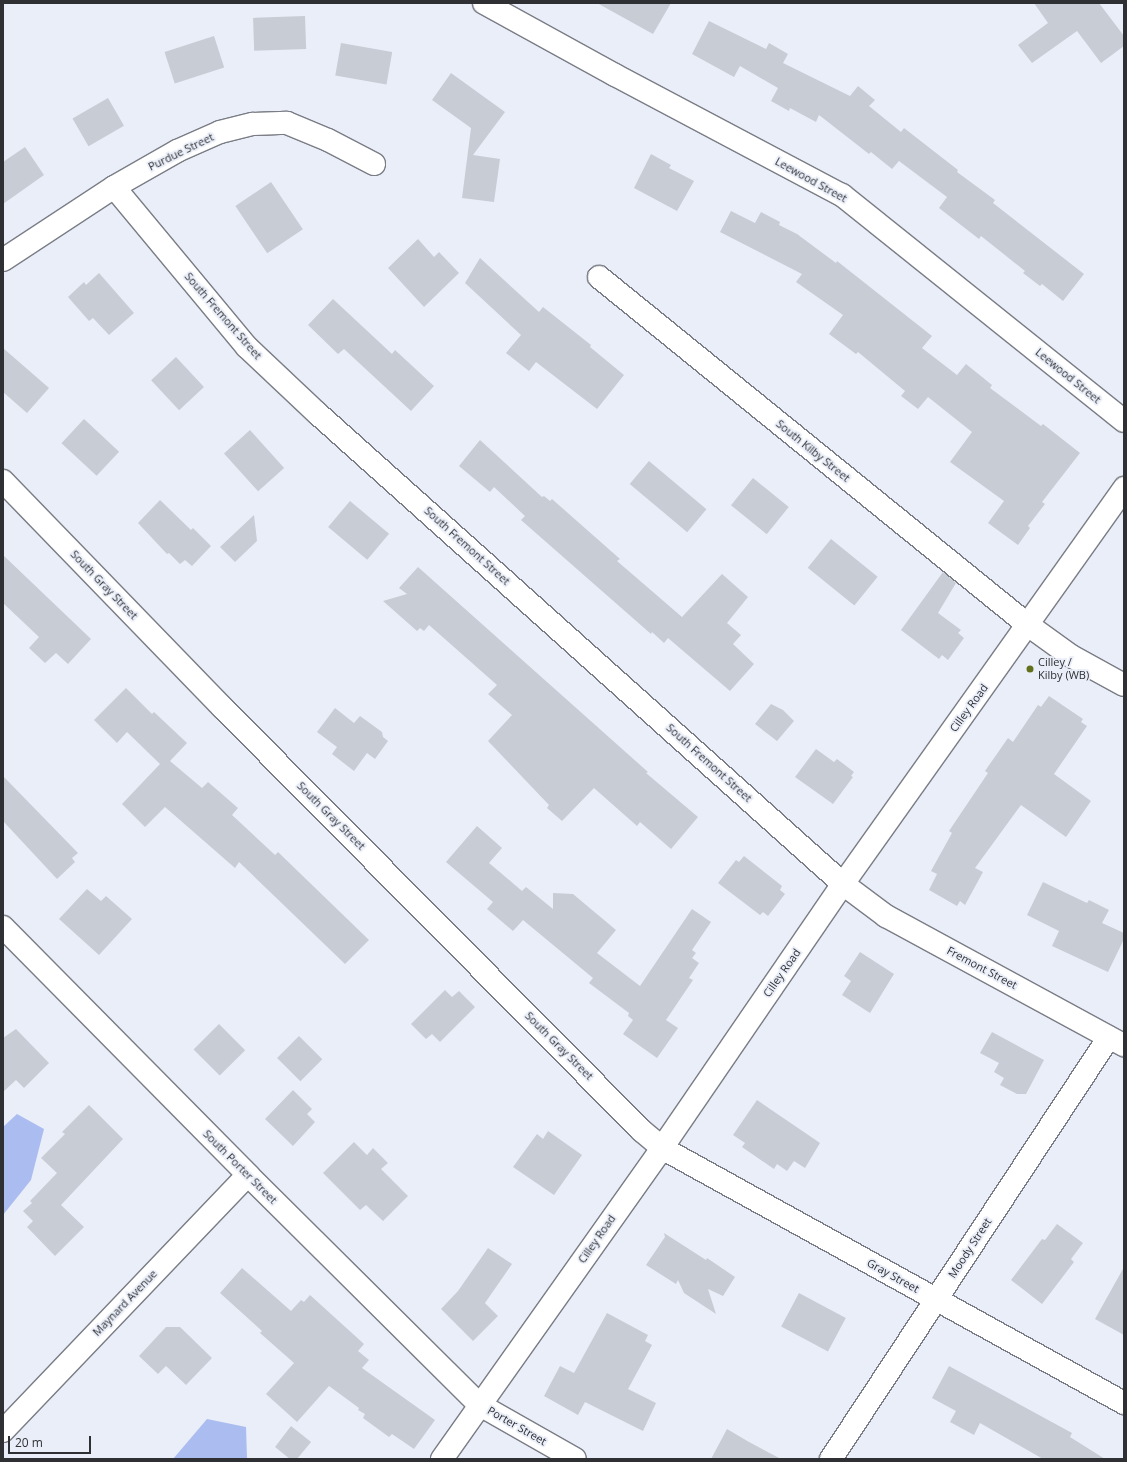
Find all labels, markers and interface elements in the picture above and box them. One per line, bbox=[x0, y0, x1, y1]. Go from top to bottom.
street label: Purdue Street bbox=[146, 130, 216, 174]
street label: Leewood Street bbox=[773, 155, 849, 205]
street label: South Fremont Street bbox=[182, 270, 264, 362]
street label: Leewood Street bbox=[1033, 346, 1103, 406]
street label: South Kilby Street bbox=[773, 417, 853, 485]
street label: South Fremont Street bbox=[422, 504, 512, 588]
street label: South Gray Street bbox=[68, 548, 140, 622]
place label: Cilley / Kilby (WB) bbox=[1038, 656, 1089, 682]
marker: Cilley / Kilby (WB) bbox=[1025, 664, 1035, 674]
street label: Cilley Road bbox=[947, 681, 991, 735]
street label: South Fremont Street bbox=[664, 721, 754, 805]
street label: South Gray Street bbox=[294, 779, 368, 853]
street label: Fremont Street bbox=[945, 944, 1019, 992]
street label: Cilley Road bbox=[761, 946, 803, 1000]
street label: South Gray Street bbox=[522, 1009, 596, 1083]
street label: South Porter Street bbox=[200, 1127, 280, 1207]
street label: Cilley Road bbox=[576, 1212, 618, 1266]
street label: Moody Street bbox=[946, 1215, 994, 1281]
street label: Gray Street bbox=[865, 1256, 921, 1296]
street label: Maynard Avenue bbox=[90, 1267, 160, 1339]
street label: Porter Street bbox=[485, 1404, 549, 1448]
scale bar bbox=[10, 1428, 93, 1454]
text: 20 m bbox=[15, 1434, 43, 1451]

